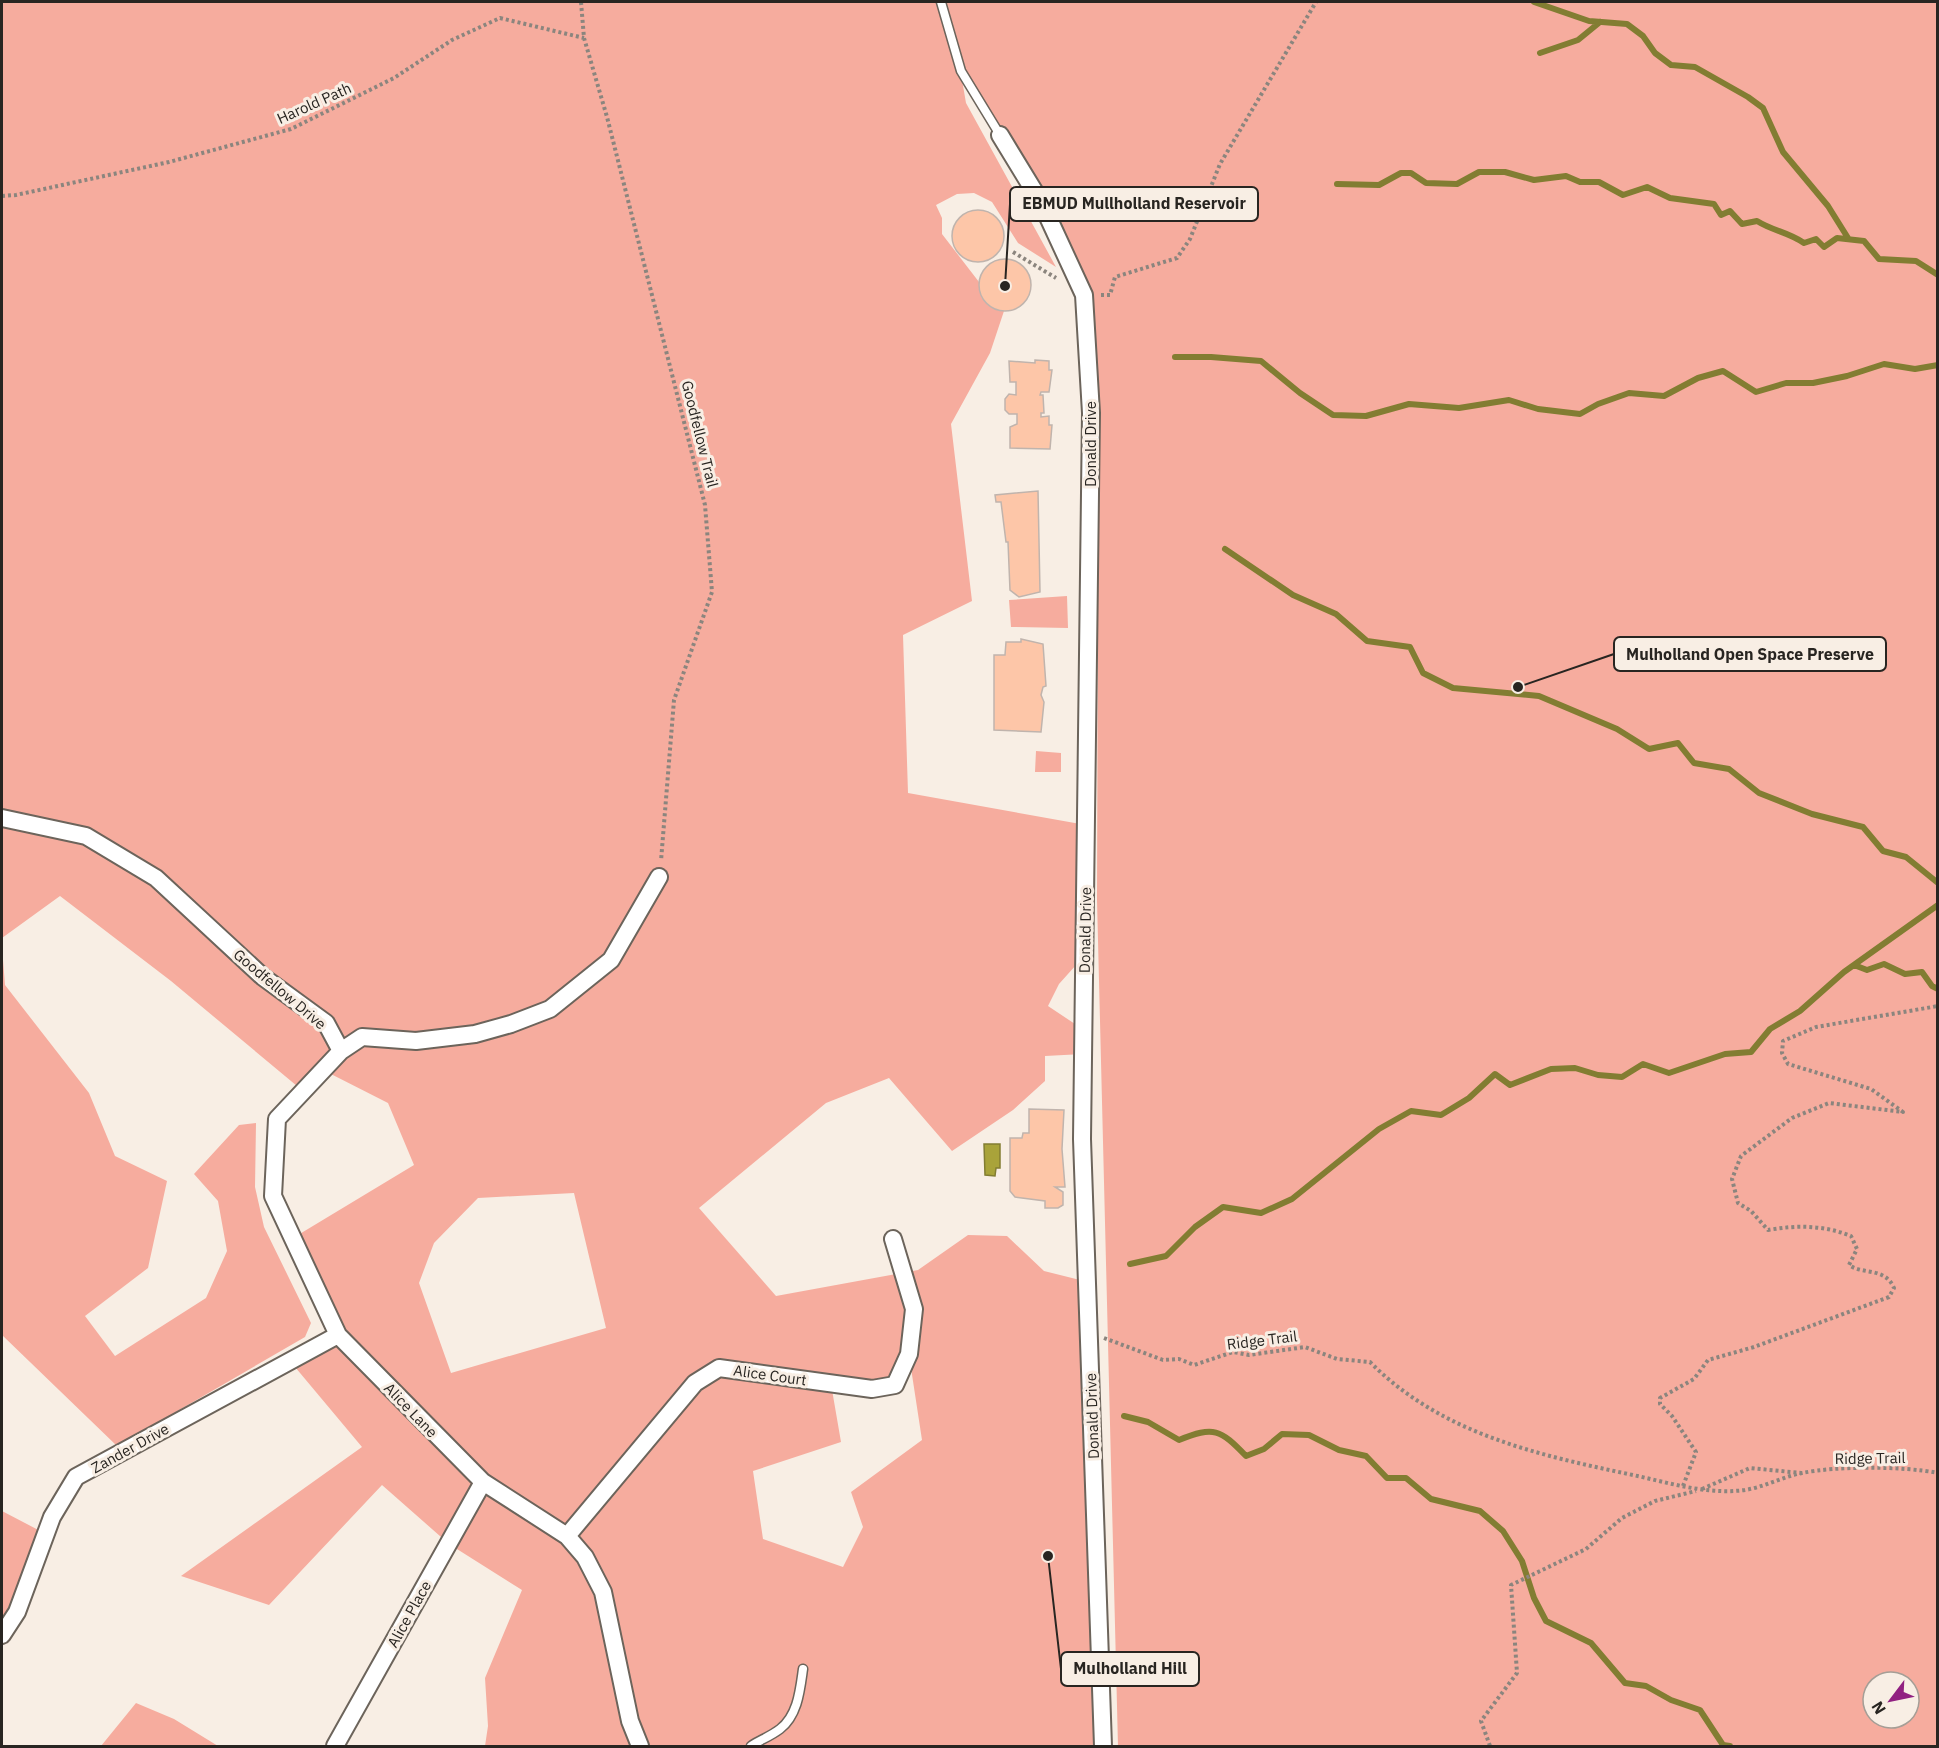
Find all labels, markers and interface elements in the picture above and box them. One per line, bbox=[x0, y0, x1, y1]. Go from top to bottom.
street label: Harold Path bbox=[274, 78, 354, 128]
callout: EBMUD Mullholland Reservoir bbox=[1010, 187, 1258, 221]
text: EBMUD Mullholland Reservoir bbox=[1022, 193, 1246, 213]
street label: Goodfellow Trail bbox=[678, 379, 722, 489]
street label: Donald Drive bbox=[1081, 401, 1100, 487]
callout: Mulholland Open Space Preserve bbox=[1614, 637, 1886, 671]
text: Mulholland Open Space Preserve bbox=[1626, 644, 1874, 664]
street label: Donald Drive bbox=[1075, 887, 1095, 973]
street label: Goodfellow Drive bbox=[230, 945, 330, 1033]
street label: Ridge Trail bbox=[1226, 1326, 1298, 1354]
street label: Alice Court bbox=[732, 1360, 808, 1390]
street label: Donald Drive bbox=[1081, 1373, 1103, 1459]
street label: Alice Lane bbox=[380, 1379, 442, 1441]
street label: Zander Drive bbox=[88, 1419, 172, 1477]
street label: Ridge Trail bbox=[1834, 1448, 1906, 1468]
street label: Alice Place bbox=[383, 1577, 435, 1651]
callout: Mulholland Hill bbox=[1061, 1652, 1199, 1686]
text: Mulholland Hill bbox=[1073, 1658, 1187, 1678]
north arrow bbox=[1861, 1670, 1921, 1730]
text: N bbox=[1867, 1698, 1890, 1718]

